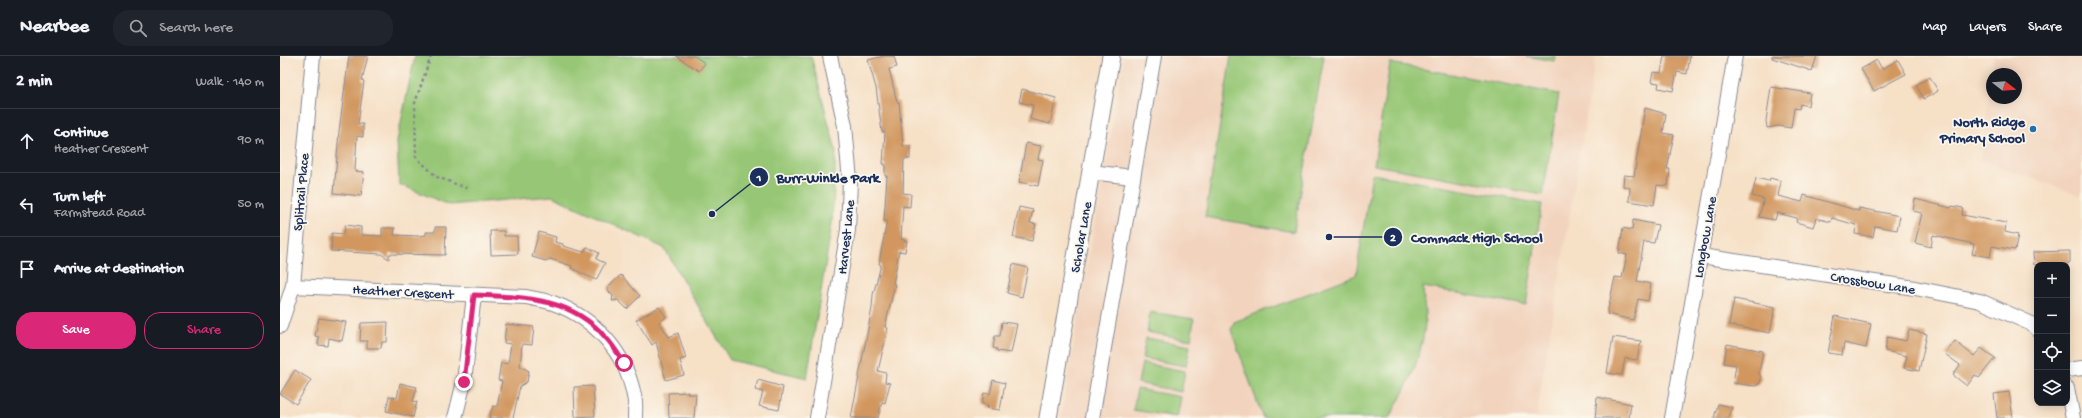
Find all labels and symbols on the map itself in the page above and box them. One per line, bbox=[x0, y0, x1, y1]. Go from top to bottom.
north arrow bbox=[1986, 68, 2022, 104]
place label: North Ridge Primary School bbox=[1939, 115, 2026, 148]
marker: North Ridge Primary School bbox=[2028, 124, 2038, 134]
street label: Splitrail Place bbox=[291, 152, 314, 232]
callout: Burr-Winkle Park bbox=[749, 163, 888, 190]
text: Burr-Winkle Park bbox=[775, 170, 882, 188]
text: 1 bbox=[756, 172, 762, 186]
street label: Longbow Lane bbox=[1691, 195, 1722, 280]
street label: Harvest Lane bbox=[835, 198, 860, 275]
street label: Scholar Lane bbox=[1068, 200, 1097, 274]
callout: Commack High School bbox=[1383, 224, 1551, 251]
text: Commack High School bbox=[1410, 230, 1544, 248]
text: 2 bbox=[1390, 232, 1396, 246]
street label: Crossbow Lane bbox=[1829, 269, 1917, 300]
street label: Heather Crescent bbox=[352, 282, 455, 305]
route start bbox=[615, 354, 633, 372]
route end bbox=[455, 373, 473, 391]

